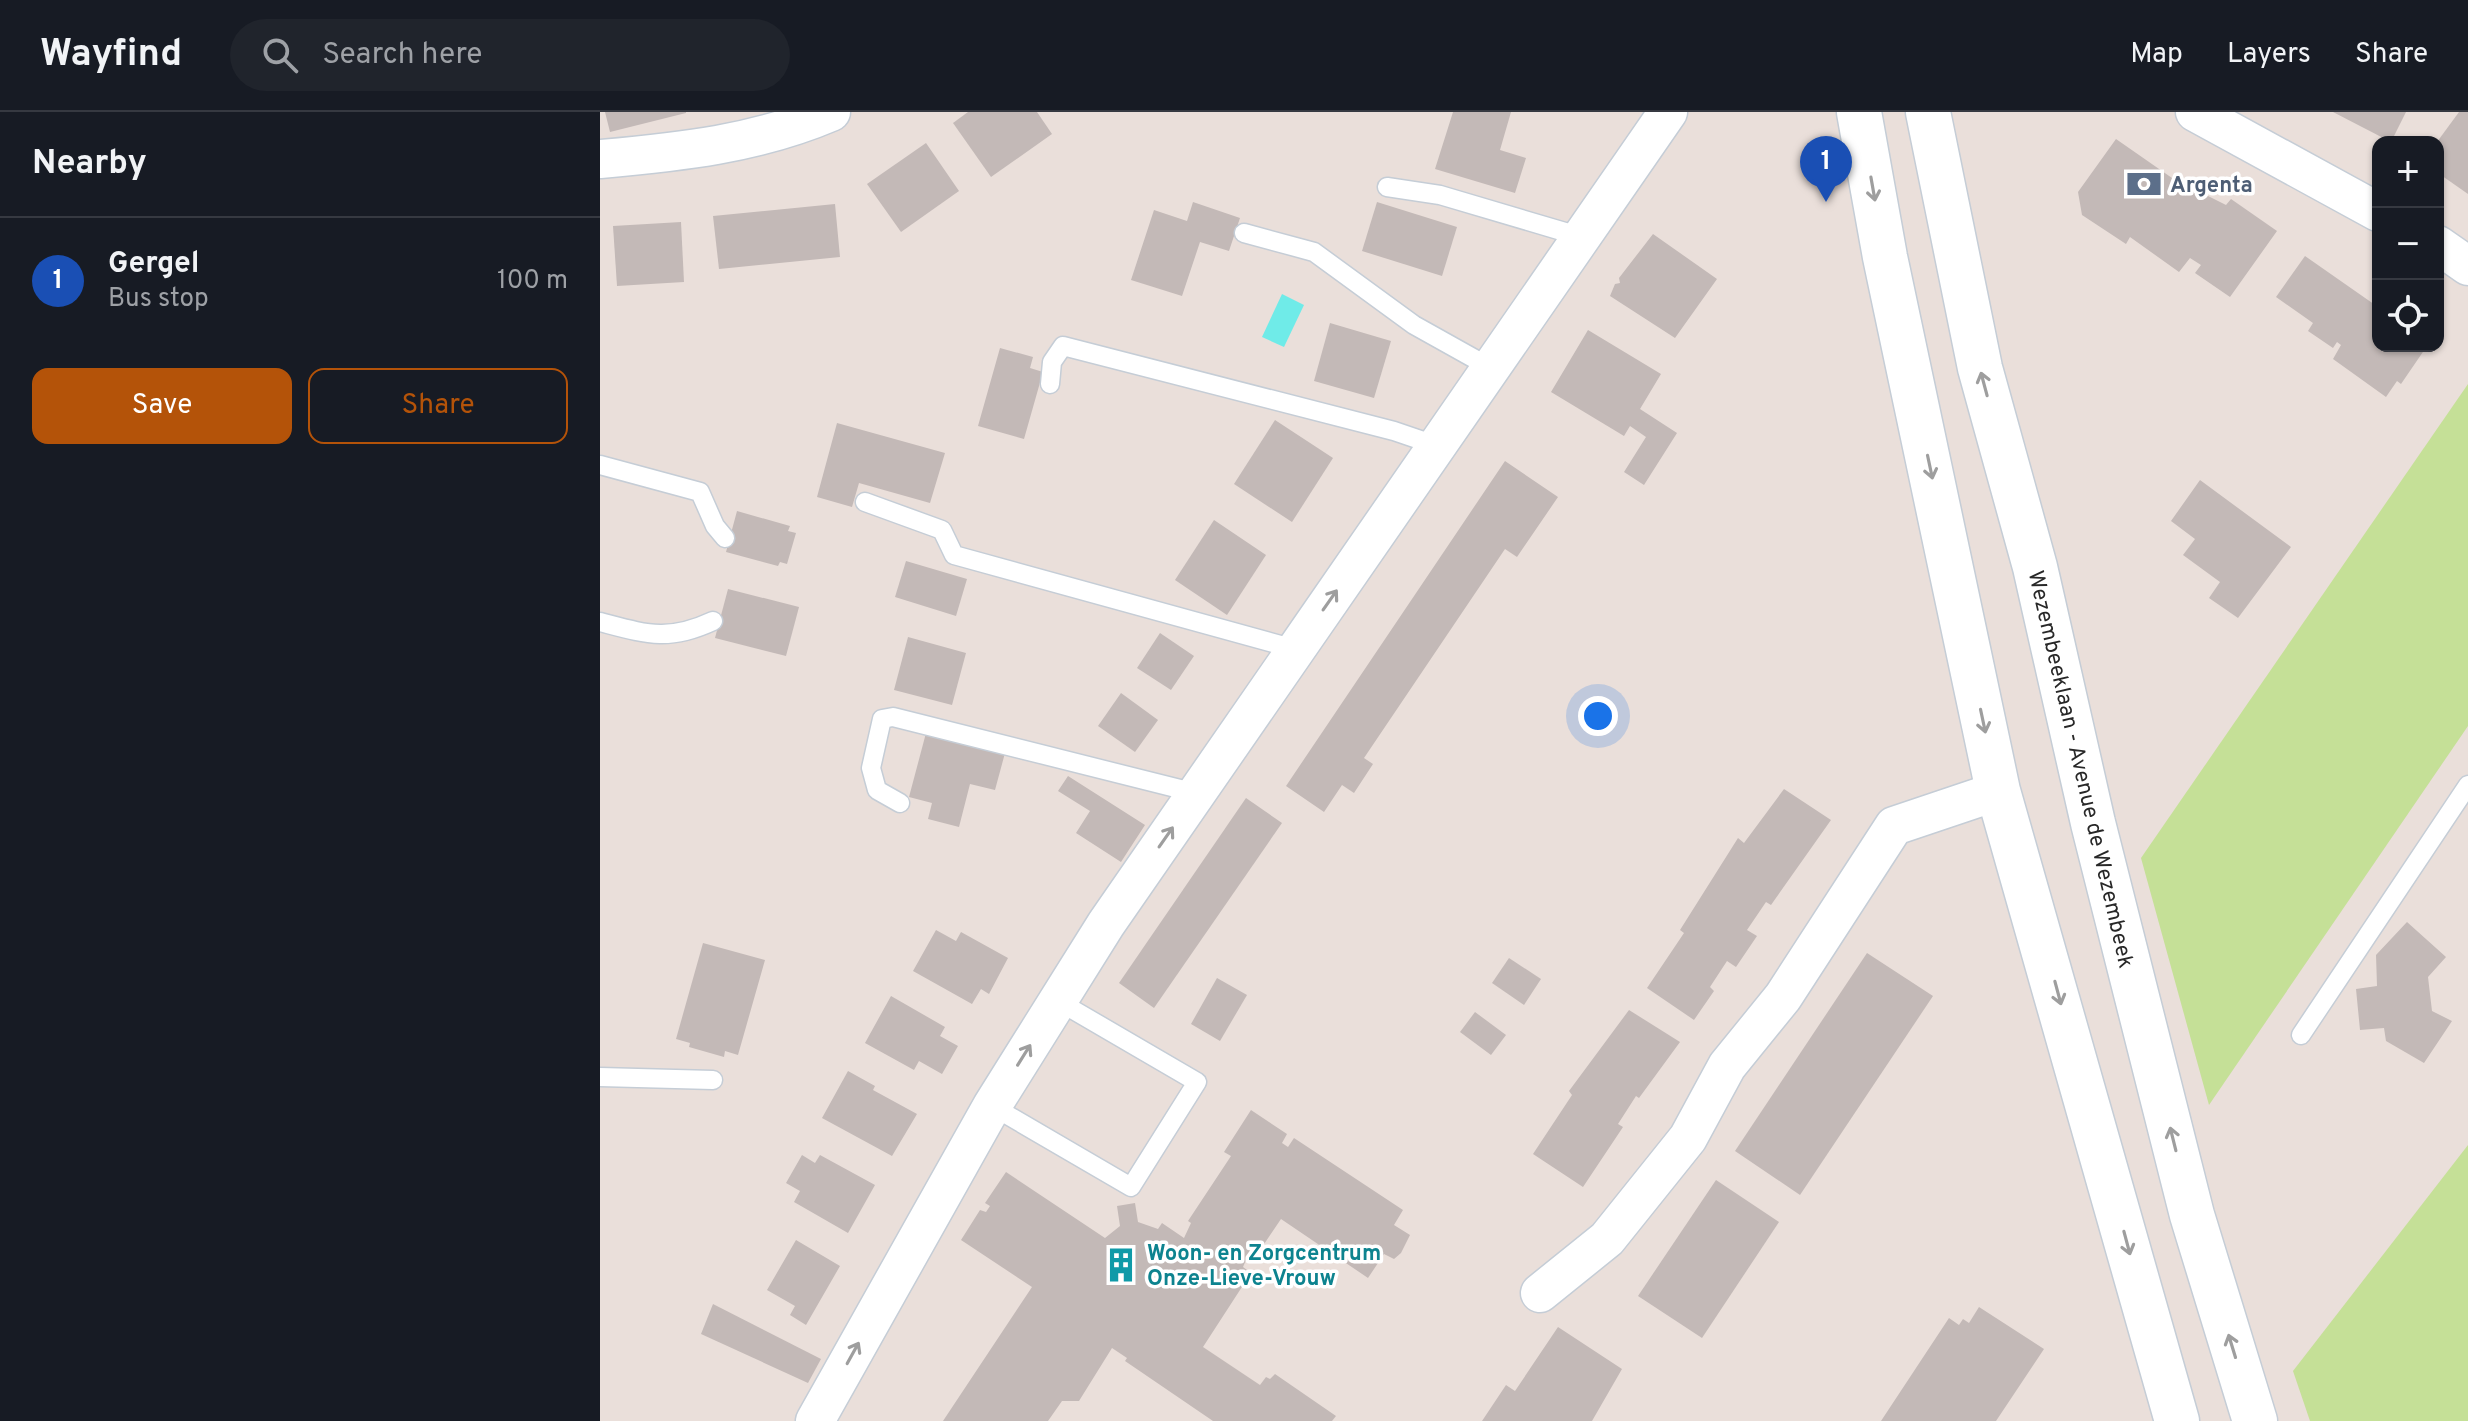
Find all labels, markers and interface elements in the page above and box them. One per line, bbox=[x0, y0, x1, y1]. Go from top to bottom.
search box bbox=[230, 19, 790, 91]
text: Wayfind bbox=[40, 31, 182, 80]
icon: search bbox=[258, 33, 302, 77]
text: Search here bbox=[322, 37, 482, 74]
text: Map bbox=[2130, 37, 2183, 73]
text: Layers bbox=[2227, 37, 2311, 73]
text: Share bbox=[2355, 37, 2428, 73]
pin: 1 bbox=[1800, 136, 1852, 202]
map controls bbox=[2372, 136, 2444, 352]
button: + bbox=[2372, 136, 2444, 208]
text: Nearby bbox=[32, 143, 147, 186]
bank icon: Argenta bbox=[2125, 165, 2163, 203]
place label: Argenta bbox=[2170, 173, 2253, 200]
one-way arrow bbox=[1866, 176, 1881, 201]
button: − bbox=[2372, 208, 2444, 280]
text: Gergel bbox=[108, 246, 199, 283]
text: 1 bbox=[53, 265, 63, 298]
text: 100 m bbox=[497, 265, 568, 298]
button: locate bbox=[2372, 280, 2444, 352]
text: Bus stop bbox=[108, 283, 209, 316]
button: Save bbox=[32, 368, 292, 444]
button: Share bbox=[308, 368, 568, 444]
one-way arrow bbox=[1976, 371, 1991, 397]
one-way arrow bbox=[1923, 453, 1938, 479]
street label: Wezembeeklaan - Avenue de Wezembeek bbox=[2021, 568, 2138, 971]
one-way arrow bbox=[1322, 589, 1338, 611]
your location bbox=[1578, 696, 1618, 736]
one-way arrow bbox=[1976, 708, 1991, 733]
one-way arrow bbox=[1158, 826, 1174, 848]
one-way arrow bbox=[2051, 979, 2066, 1005]
one-way arrow bbox=[1016, 1044, 1033, 1066]
one-way arrow bbox=[2164, 1126, 2179, 1152]
one-way arrow bbox=[2120, 1230, 2135, 1256]
place label: Woon- en Zorgcentrum Onze-Lieve-Vrouw bbox=[1147, 1241, 1381, 1293]
building icon: Woon- en Zorgcentrum Onze-Lieve-Vrouw bbox=[1102, 1246, 1140, 1284]
one-way arrow bbox=[2224, 1334, 2239, 1360]
one-way arrow bbox=[845, 1342, 861, 1365]

